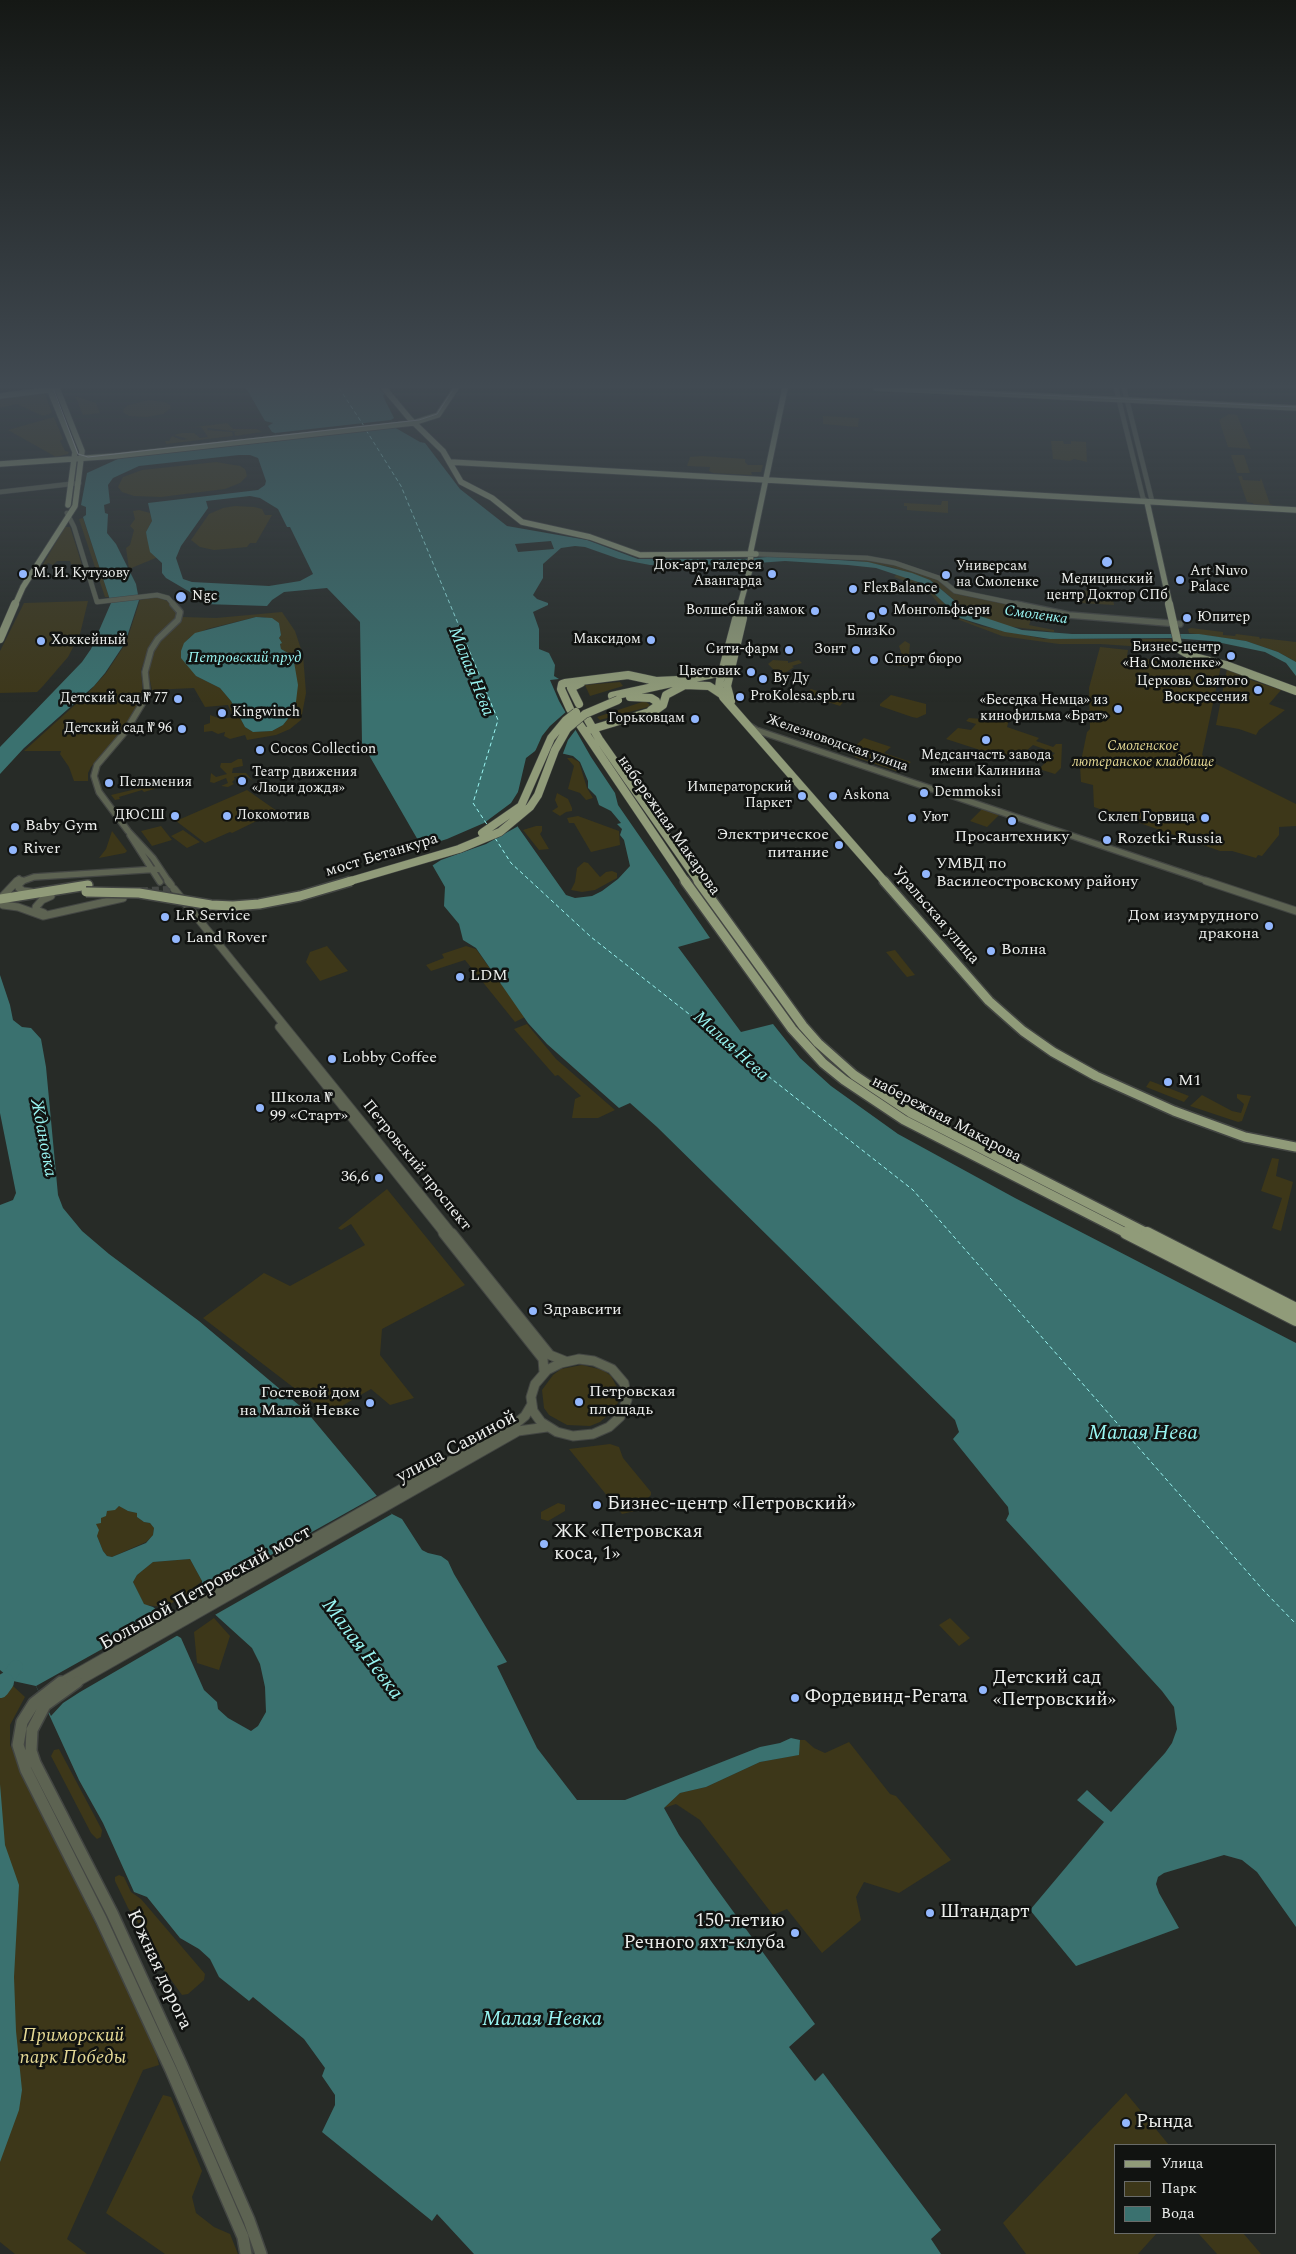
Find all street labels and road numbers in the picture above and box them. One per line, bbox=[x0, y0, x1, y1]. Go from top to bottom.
street label: Железноводская улица bbox=[764, 712, 910, 776]
street label: набережная Макарова bbox=[612, 752, 724, 900]
street label: мост Бетанкура bbox=[323, 830, 441, 882]
street label: Уральская улица bbox=[887, 863, 983, 969]
street label: набережная Макарова bbox=[868, 1072, 1024, 1168]
street label: Петровский проспект bbox=[357, 1097, 475, 1235]
street label: улица Савиной bbox=[393, 1407, 521, 1489]
street label: Большой Петровский мост bbox=[96, 1521, 316, 1657]
street label: Южная дорога bbox=[120, 1906, 196, 2034]

